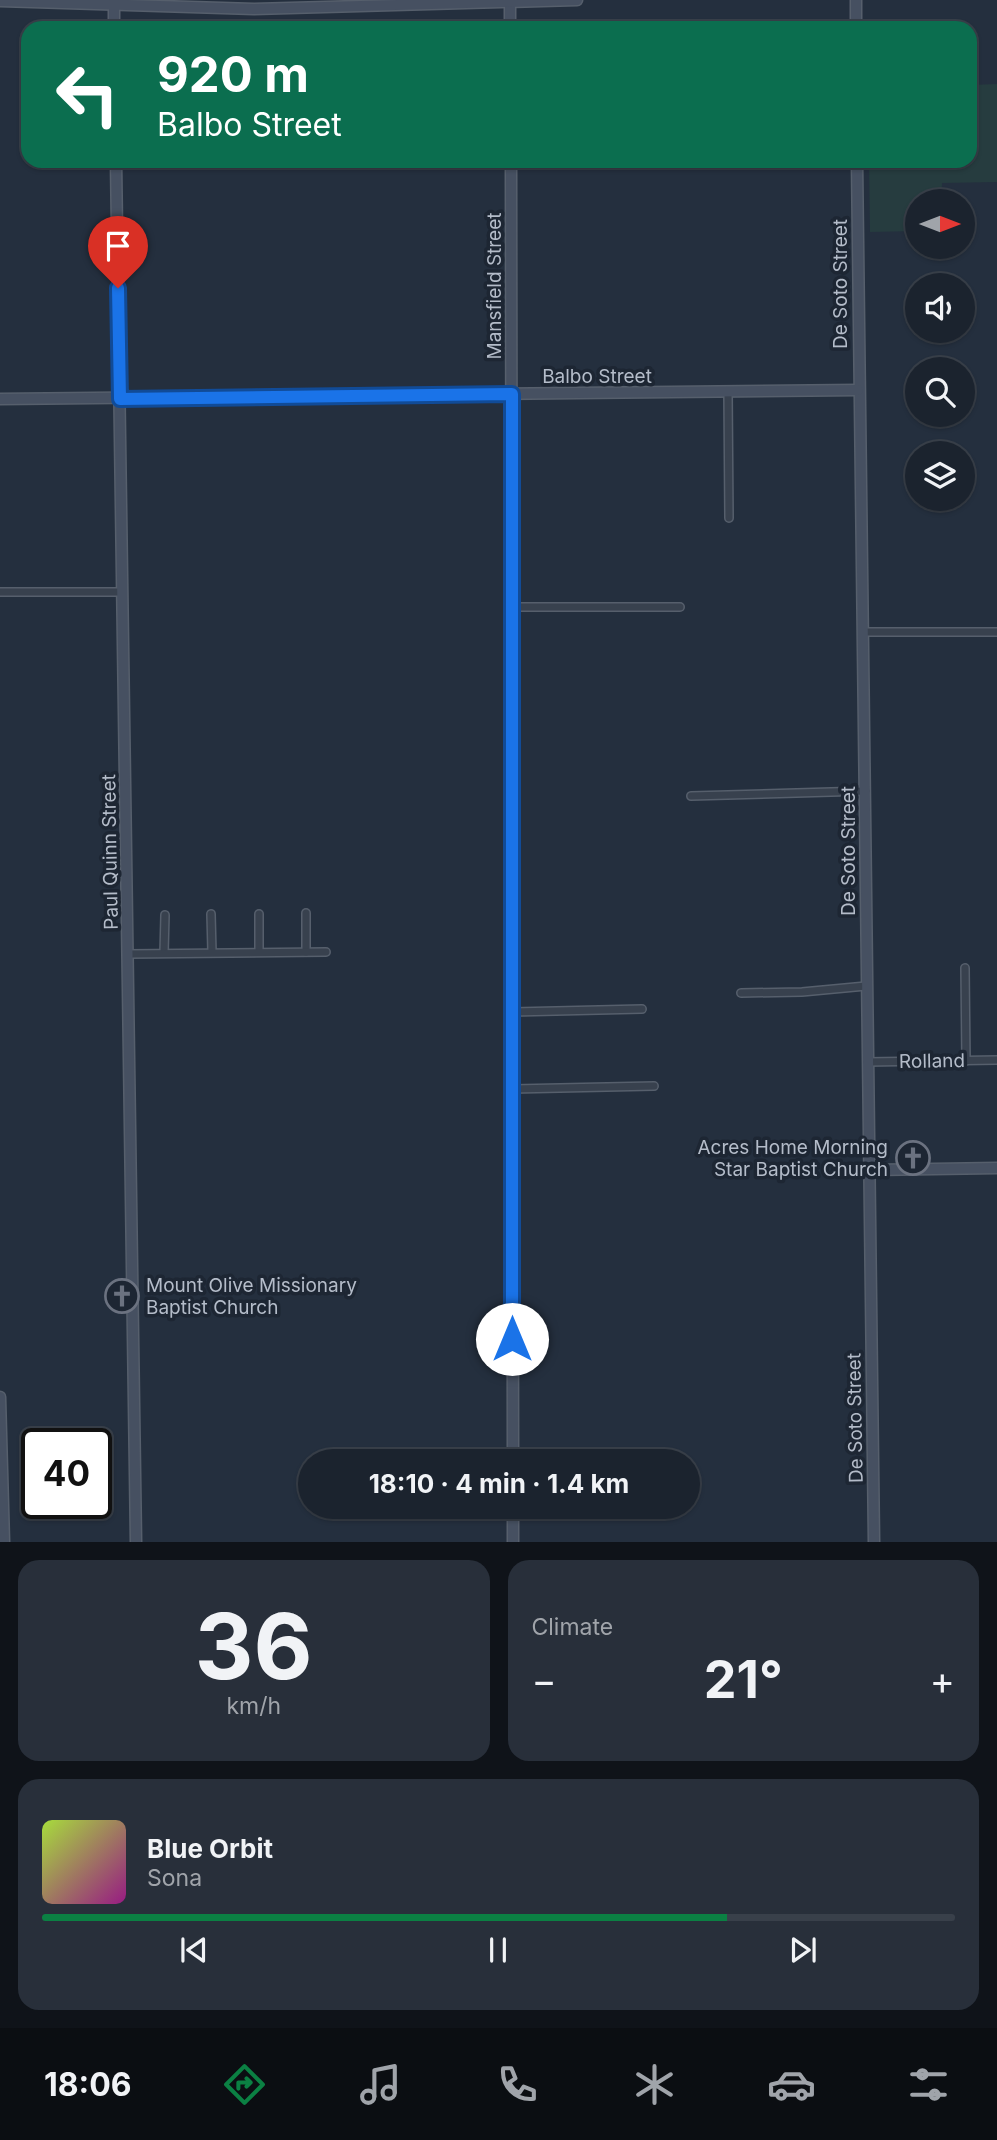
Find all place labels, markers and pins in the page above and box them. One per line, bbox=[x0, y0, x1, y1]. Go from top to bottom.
pin bbox=[88, 216, 148, 288]
place label: Acres Home Morning Star Baptist Church bbox=[697, 1136, 888, 1181]
church icon: Acres Home Morning Star Baptist Church bbox=[894, 1139, 932, 1177]
place label: Mount Olive Missionary Baptist Church bbox=[146, 1274, 357, 1319]
church icon: Mount Olive Missionary Baptist Church bbox=[103, 1277, 141, 1315]

